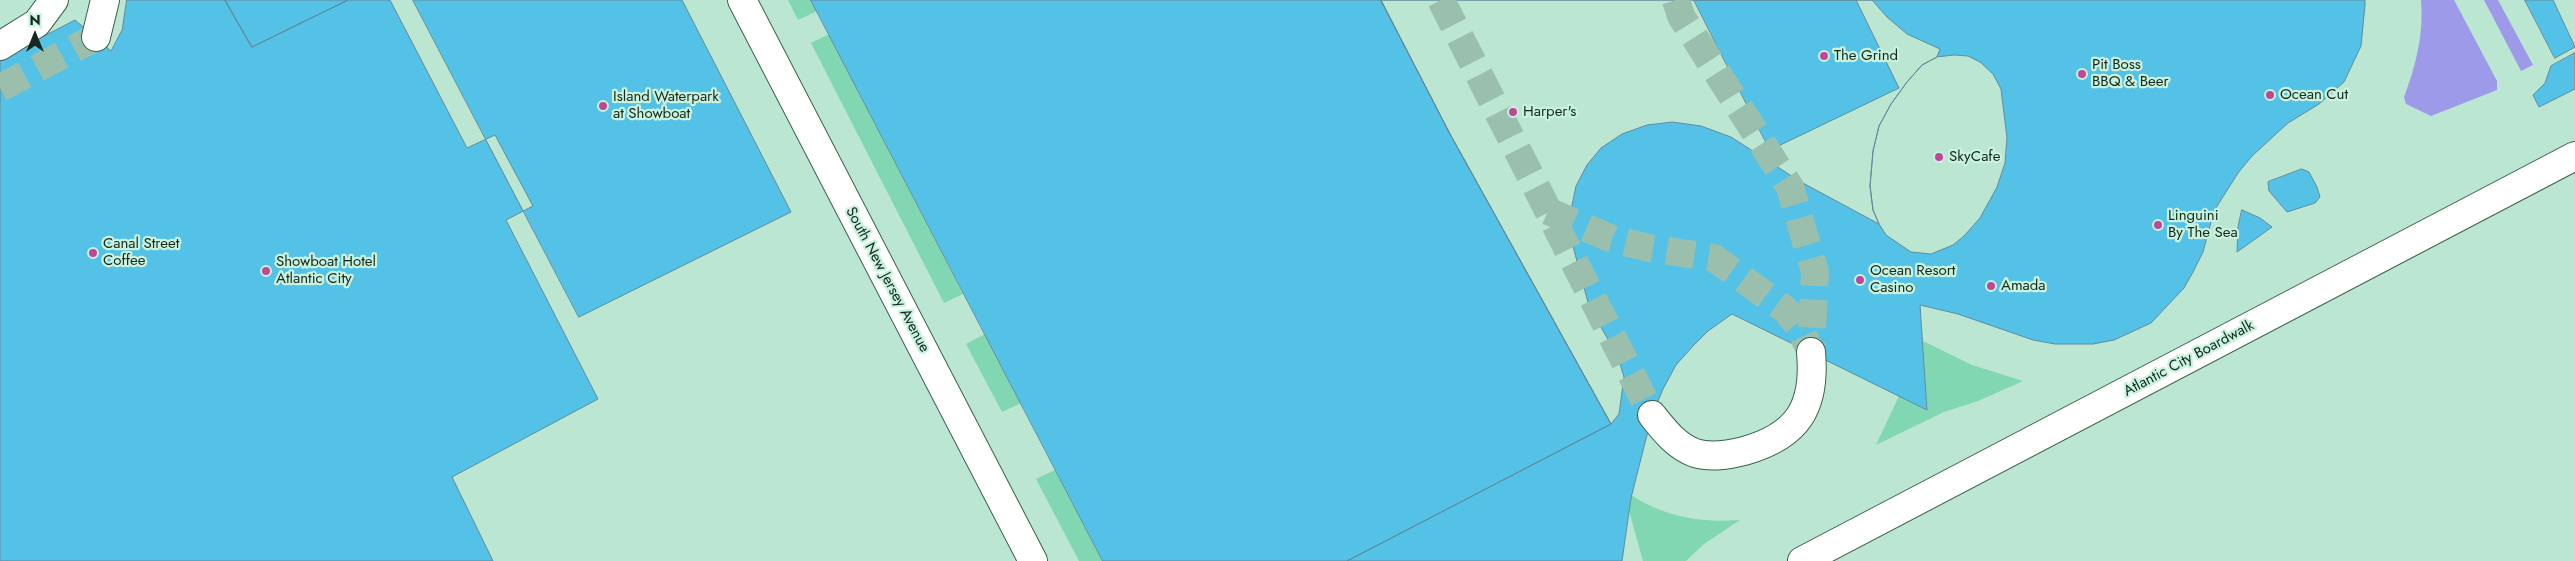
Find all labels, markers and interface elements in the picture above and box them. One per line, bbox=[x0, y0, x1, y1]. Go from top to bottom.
north arrow bbox=[10, 10, 60, 60]
text: N bbox=[29, 10, 41, 30]
place label: The Grind bbox=[1834, 47, 1898, 65]
marker: The Grind bbox=[1818, 50, 1830, 62]
place label: Pit Boss BBQ & Beer bbox=[2092, 56, 2169, 91]
marker: Pit Boss BBQ & Beer bbox=[2076, 68, 2088, 80]
place label: Ocean Cut bbox=[2280, 86, 2348, 104]
place label: Island Waterpark at Showboat bbox=[613, 88, 719, 123]
marker: Ocean Cut bbox=[2264, 89, 2276, 101]
marker: Island Waterpark at Showboat bbox=[597, 100, 609, 112]
place label: Harper's bbox=[1523, 103, 1576, 121]
marker: Harper's bbox=[1507, 106, 1519, 118]
place label: SkyCafe bbox=[1949, 148, 2000, 166]
marker: SkyCafe bbox=[1933, 151, 1945, 163]
street label: South New Jersey Avenue bbox=[841, 204, 933, 356]
place label: Linguini By The Sea bbox=[2168, 207, 2238, 242]
marker: Linguini By The Sea bbox=[2152, 219, 2164, 231]
place label: Canal Street Coffee bbox=[103, 235, 179, 270]
marker: Canal Street Coffee bbox=[87, 247, 99, 259]
place label: Showboat Hotel Atlantic City bbox=[276, 253, 376, 288]
place label: Ocean Resort Casino bbox=[1870, 262, 1955, 297]
marker: Showboat Hotel Atlantic City bbox=[260, 265, 272, 277]
marker: Ocean Resort Casino bbox=[1854, 274, 1866, 286]
place label: Amada bbox=[2001, 277, 2046, 295]
marker: Amada bbox=[1985, 280, 1997, 292]
street label: Atlantic City Boardwalk bbox=[2121, 317, 2257, 401]

